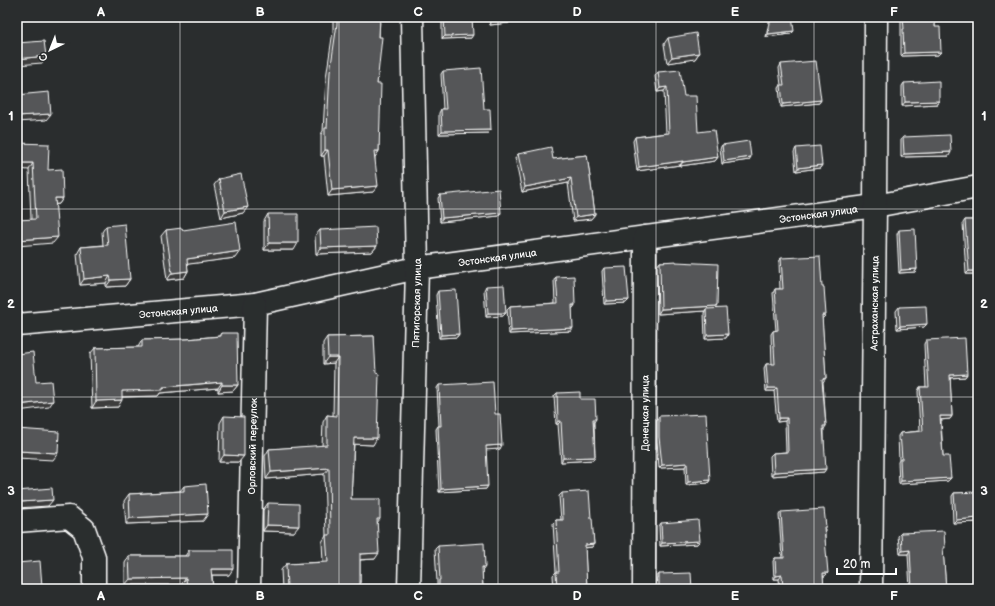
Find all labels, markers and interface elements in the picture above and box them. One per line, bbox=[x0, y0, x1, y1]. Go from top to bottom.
text: A bbox=[96, 4, 105, 20]
text: B bbox=[255, 4, 265, 20]
text: C bbox=[413, 4, 423, 20]
text: D bbox=[572, 4, 582, 20]
text: E bbox=[731, 4, 740, 20]
text: F bbox=[890, 4, 898, 20]
north arrow bbox=[30, 30, 70, 70]
text: С bbox=[36, 49, 51, 64]
text: 1 bbox=[8, 108, 14, 124]
text: 1 bbox=[981, 108, 987, 124]
street label: Эстонская улица bbox=[779, 203, 859, 226]
street label: Эстонская улица bbox=[458, 247, 538, 269]
street label: Астраханская улица bbox=[868, 255, 881, 352]
street label: Пятигорская улица bbox=[410, 258, 424, 348]
text: 2 bbox=[7, 296, 15, 312]
text: 2 bbox=[980, 296, 988, 312]
street label: Эстонская улица bbox=[139, 302, 218, 321]
street label: Донецкая улица bbox=[639, 375, 652, 451]
street label: Орловский переулок bbox=[246, 397, 260, 494]
text: 3 bbox=[7, 483, 15, 499]
text: 3 bbox=[980, 483, 988, 499]
scale bar bbox=[837, 550, 896, 576]
text: 20 m bbox=[843, 557, 870, 572]
text: A bbox=[96, 588, 105, 604]
text: B bbox=[255, 588, 265, 604]
text: C bbox=[413, 588, 423, 604]
text: D bbox=[572, 588, 582, 604]
text: E bbox=[731, 588, 740, 604]
text: F bbox=[890, 588, 898, 604]

